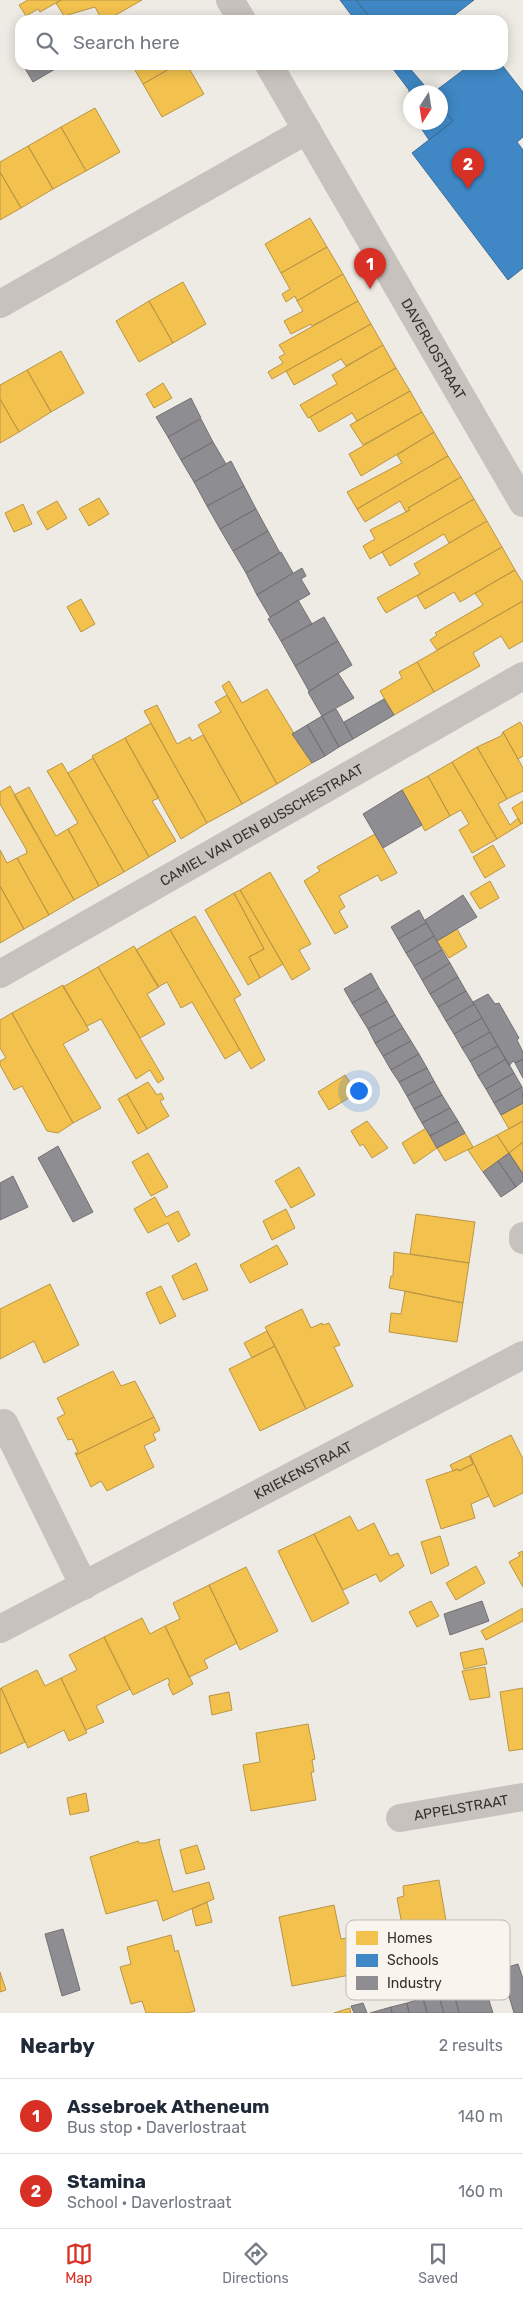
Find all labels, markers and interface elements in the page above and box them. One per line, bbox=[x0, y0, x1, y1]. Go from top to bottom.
search box bbox=[15, 15, 508, 70]
icon: search bbox=[33, 29, 61, 57]
text: Search here bbox=[73, 31, 180, 54]
north arrow bbox=[403, 85, 448, 130]
pin: 2 bbox=[452, 148, 484, 189]
pin: 1 bbox=[354, 248, 386, 289]
street label: DAVERLOSTRAAT bbox=[398, 295, 469, 402]
street label: CAMIEL VAN DEN BUSSCHESTRAAT bbox=[157, 760, 366, 890]
your location bbox=[346, 1078, 372, 1104]
street label: KRIEKENSTRAAT bbox=[251, 1438, 355, 1503]
street label: APPELSTRAAT bbox=[413, 1791, 510, 1824]
legend bbox=[346, 1920, 510, 2000]
text: Homes bbox=[387, 1930, 432, 1947]
text: Schools bbox=[387, 1952, 439, 1969]
text: Industry bbox=[387, 1975, 442, 1992]
text: Nearby bbox=[20, 2033, 95, 2058]
text: 2 results bbox=[439, 2036, 503, 2055]
text: Assebroek Atheneum bbox=[67, 2095, 270, 2118]
text: 1 bbox=[32, 2107, 40, 2126]
text: 140 m bbox=[458, 2107, 503, 2126]
text: Bus stop · Daverlostraat bbox=[67, 2118, 246, 2137]
text: Stamina bbox=[67, 2170, 146, 2193]
text: 2 bbox=[31, 2182, 41, 2201]
text: 160 m bbox=[458, 2182, 503, 2201]
text: School · Daverlostraat bbox=[67, 2193, 231, 2212]
tab: Map bbox=[65, 2240, 93, 2287]
tab: Directions bbox=[222, 2240, 289, 2287]
tab: Saved bbox=[418, 2240, 458, 2287]

